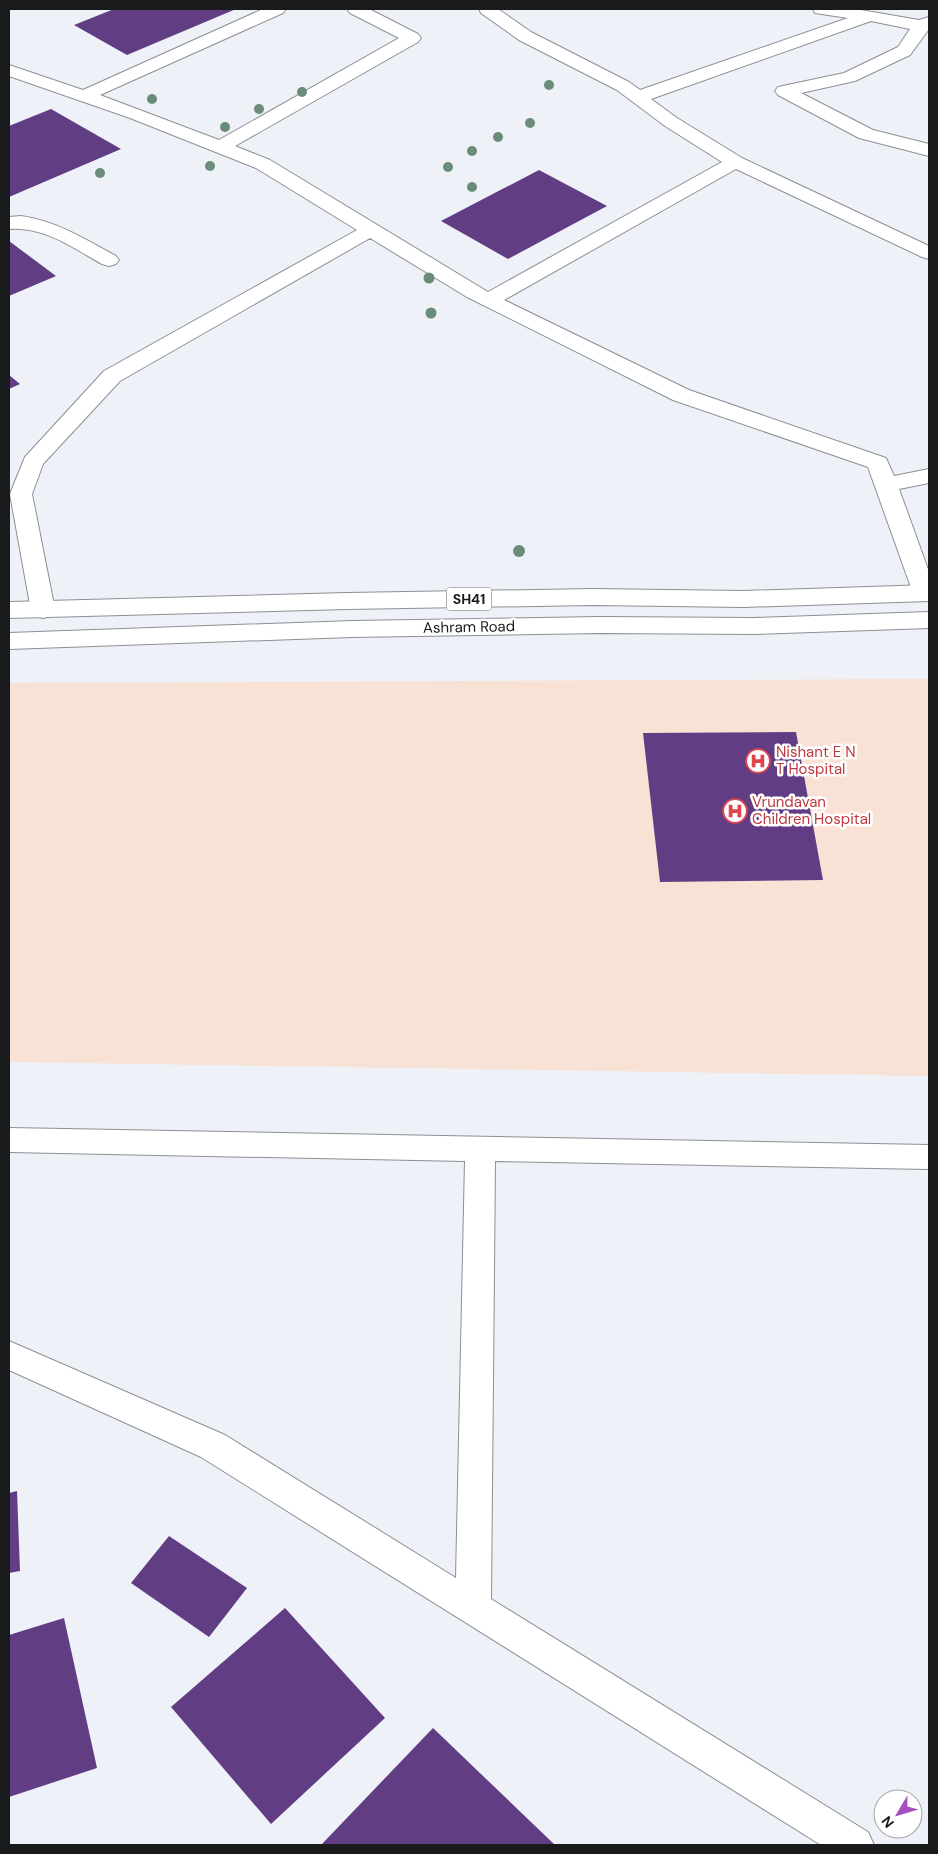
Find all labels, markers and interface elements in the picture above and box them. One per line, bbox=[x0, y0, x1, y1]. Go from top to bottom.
road number: SH41 bbox=[446, 588, 492, 610]
street label: Ashram Road bbox=[423, 616, 515, 638]
place label: Nishant E N T Hospital bbox=[776, 742, 856, 779]
hospital icon: Nishant E N T Hospital bbox=[745, 748, 771, 774]
place label: Vrundavan Children Hospital bbox=[752, 792, 871, 829]
hospital icon: Vrundavan Children Hospital bbox=[722, 798, 748, 824]
north arrow bbox=[873, 1789, 923, 1839]
text: N bbox=[878, 1812, 898, 1832]

